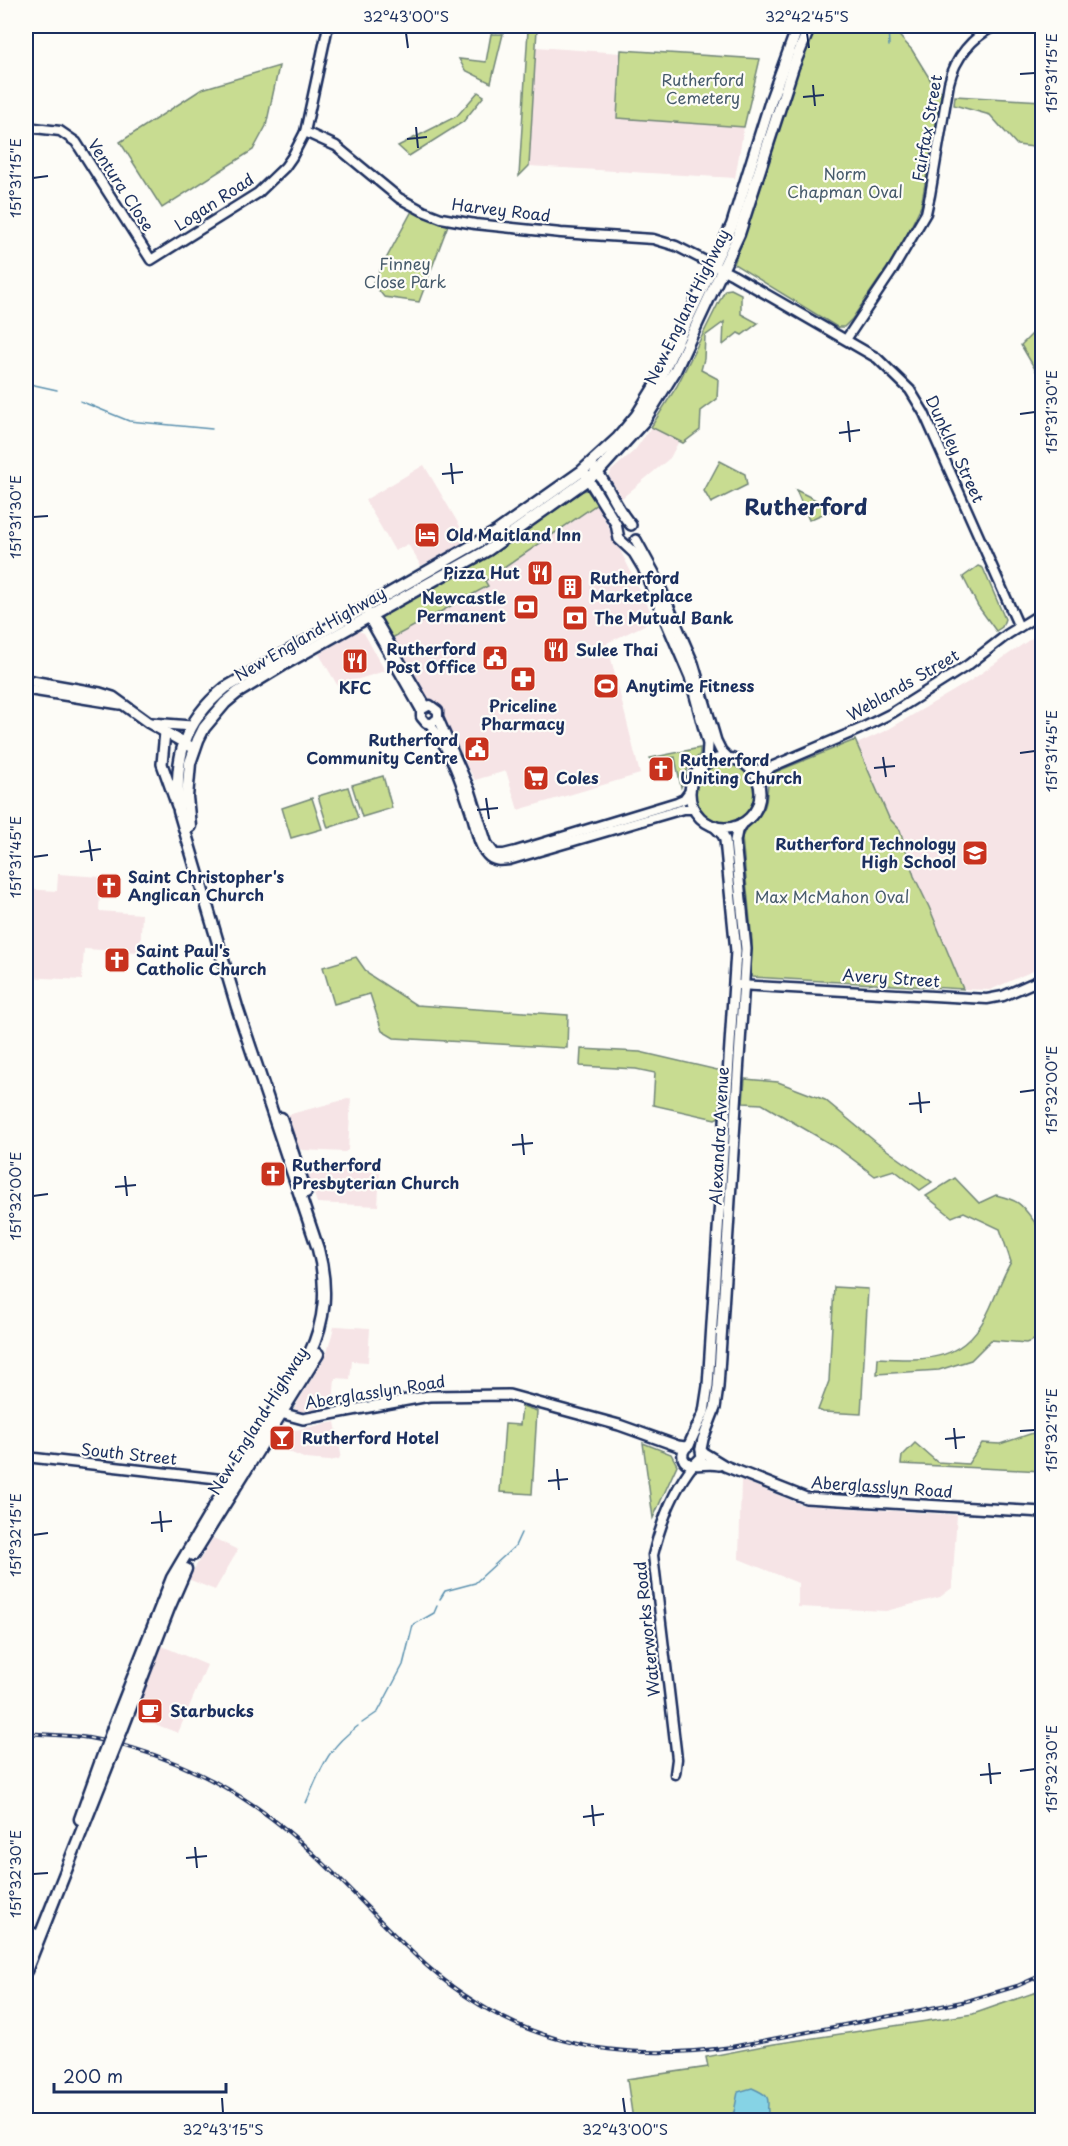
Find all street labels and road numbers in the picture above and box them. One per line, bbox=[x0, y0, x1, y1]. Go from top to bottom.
street label: Fairfax Street bbox=[905, 72, 947, 183]
street label: Ventura Close bbox=[83, 133, 161, 235]
street label: Logan Road bbox=[169, 166, 258, 236]
street label: Harvey Road bbox=[450, 191, 552, 227]
street label: New England Highway bbox=[638, 224, 734, 389]
street label: Dunkley Street bbox=[921, 391, 991, 507]
street label: New England Highway bbox=[229, 580, 390, 686]
street label: Weblands Street bbox=[842, 642, 963, 726]
street label: Avery Street bbox=[842, 962, 941, 992]
street label: Alexandra Avenue bbox=[702, 1066, 734, 1206]
street label: New England Highway bbox=[202, 1341, 313, 1499]
street label: Aberglasslyn Road bbox=[303, 1368, 447, 1414]
street label: South Street bbox=[80, 1436, 179, 1470]
street label: Aberglasslyn Road bbox=[810, 1469, 954, 1503]
street label: Waterworks Road bbox=[627, 1560, 665, 1698]

